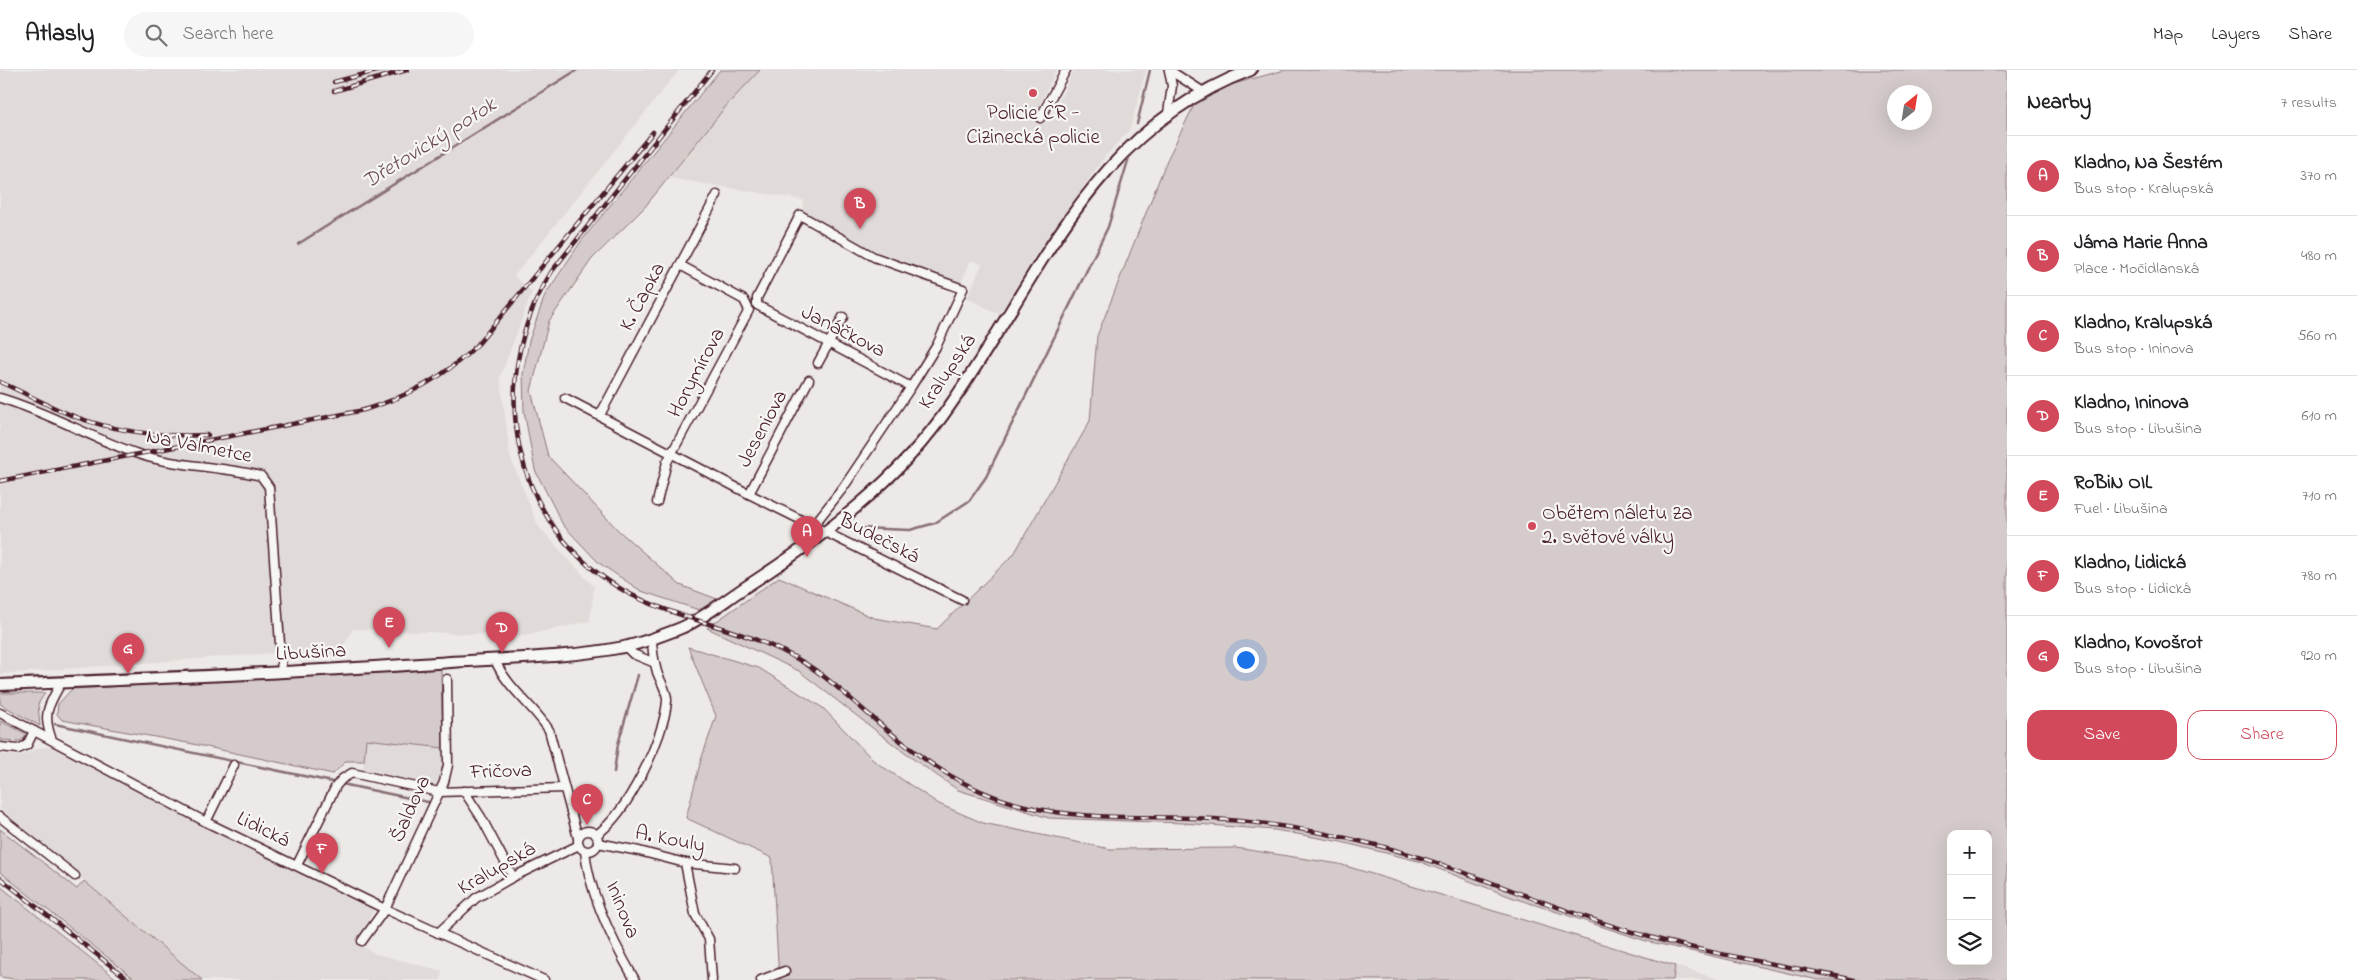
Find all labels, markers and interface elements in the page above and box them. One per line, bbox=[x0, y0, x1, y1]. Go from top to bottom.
search box bbox=[124, 12, 474, 57]
text: Atlasly bbox=[25, 17, 94, 52]
icon: search bbox=[142, 21, 170, 49]
text: Search here bbox=[182, 21, 273, 48]
text: Map bbox=[2153, 22, 2183, 48]
text: Layers bbox=[2211, 22, 2261, 48]
text: Share bbox=[2289, 22, 2332, 48]
north arrow bbox=[1887, 85, 1932, 130]
marker: Policie ČR - Cizinecká policie bbox=[1027, 87, 1039, 99]
text: Nearby bbox=[2027, 88, 2091, 118]
water label: Dřetovický potok bbox=[357, 89, 504, 198]
text: 7 results bbox=[2281, 91, 2337, 115]
place label: Policie ČR - Cizinecká policie bbox=[966, 99, 1100, 153]
text: Kladno, Na Šestém bbox=[2074, 150, 2222, 177]
text: A bbox=[2038, 164, 2048, 188]
text: 370 m bbox=[2300, 164, 2337, 188]
text: Bus stop · Kralupská bbox=[2074, 177, 2213, 201]
pin: B bbox=[844, 188, 876, 229]
text: Jáma Marie Anna bbox=[2074, 230, 2208, 257]
text: B bbox=[2038, 244, 2048, 268]
text: 480 m bbox=[2301, 244, 2337, 268]
street label: K. Čapka bbox=[612, 257, 674, 337]
text: Place · Močidlanská bbox=[2074, 257, 2199, 281]
street label: Janáčkova bbox=[795, 298, 891, 366]
text: Kladno, Kralupská bbox=[2074, 310, 2212, 337]
street label: Horymírova bbox=[661, 323, 735, 424]
text: C bbox=[2039, 324, 2047, 348]
text: 560 m bbox=[2297, 324, 2337, 348]
street label: Kralupská bbox=[912, 328, 985, 416]
text: Bus stop · Ininova bbox=[2074, 337, 2194, 361]
street label: Jeseniova bbox=[730, 385, 796, 473]
text: Kladno, Ininova bbox=[2074, 390, 2189, 417]
text: D bbox=[2037, 404, 2049, 428]
text: 610 m bbox=[2302, 404, 2337, 428]
text: Bus stop · Libušina bbox=[2074, 417, 2202, 441]
street label: Na Valmetce bbox=[144, 422, 255, 472]
text: RoBiN OIL bbox=[2074, 470, 2152, 497]
text: E bbox=[2038, 484, 2048, 508]
text: 710 m bbox=[2302, 484, 2337, 508]
text: Fuel · Libušina bbox=[2074, 497, 2168, 521]
place label: Obětem náletu za 2. světové války bbox=[1542, 499, 1693, 555]
street label: Budečská bbox=[832, 505, 925, 572]
pin: A bbox=[791, 516, 823, 557]
marker: Obětem náletu za 2. světové války bbox=[1526, 520, 1538, 532]
text: Kladno, Lidická bbox=[2074, 550, 2186, 577]
text: F bbox=[2038, 564, 2048, 588]
text: 780 m bbox=[2301, 564, 2337, 588]
text: Bus stop · Lidická bbox=[2074, 577, 2191, 601]
pin: E bbox=[373, 607, 405, 648]
pin: D bbox=[486, 612, 518, 653]
text: Kladno, Kovošrot bbox=[2074, 630, 2203, 657]
pin: G bbox=[112, 633, 144, 674]
street label: Libušina bbox=[275, 636, 347, 670]
text: G bbox=[2038, 644, 2048, 668]
text: 920 m bbox=[2301, 644, 2337, 668]
your location bbox=[1233, 647, 1259, 673]
text: Bus stop · Libušina bbox=[2074, 657, 2202, 681]
button: Save bbox=[2027, 710, 2177, 760]
button: Share bbox=[2187, 710, 2337, 760]
street label: Fričova bbox=[469, 756, 532, 788]
street label: Šaldova bbox=[383, 771, 439, 847]
pin: C bbox=[571, 784, 603, 825]
street label: Lidická bbox=[231, 804, 295, 856]
street label: A. Kouly bbox=[632, 819, 708, 863]
map controls bbox=[1947, 830, 1992, 965]
button: + bbox=[1947, 830, 1992, 875]
pin: F bbox=[306, 833, 338, 874]
street label: Kralupská bbox=[452, 834, 542, 903]
button: − bbox=[1947, 875, 1992, 920]
street label: Ininova bbox=[597, 877, 647, 943]
button: layers bbox=[1947, 920, 1992, 965]

